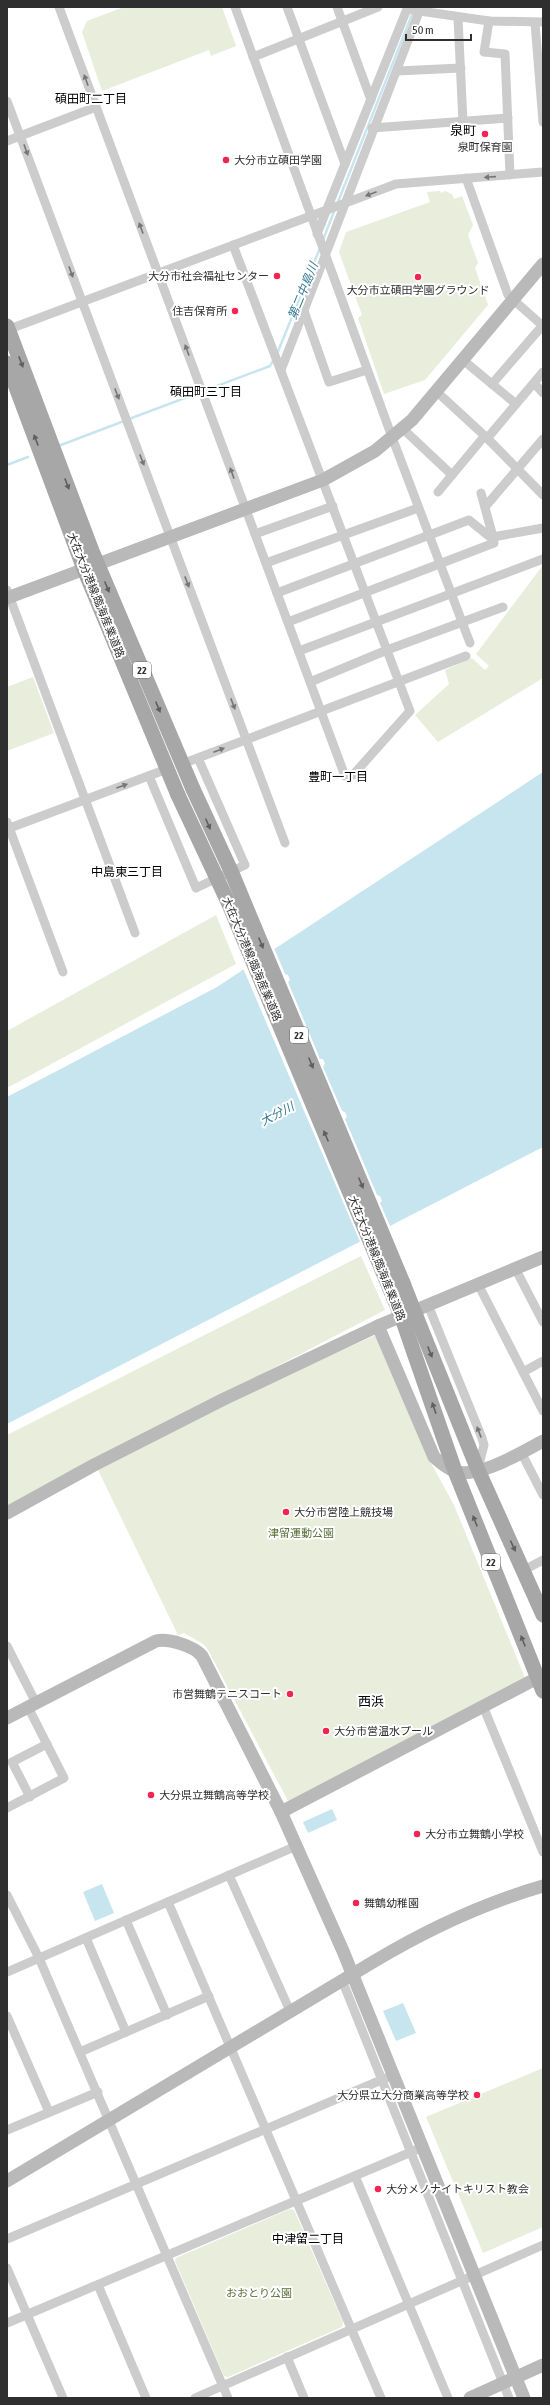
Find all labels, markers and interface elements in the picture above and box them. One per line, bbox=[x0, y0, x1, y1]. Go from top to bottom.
scale bar bbox=[406, 16, 471, 42]
text: 50 m bbox=[412, 23, 434, 37]
one-way arrow bbox=[83, 74, 89, 86]
district label: 碩田町二丁目 bbox=[55, 92, 127, 106]
district label: 泉町 bbox=[450, 123, 476, 138]
marker: 泉町保育園 bbox=[480, 129, 490, 139]
place label: 泉町保育園 bbox=[458, 141, 513, 153]
one-way arrow bbox=[23, 145, 29, 157]
place label: 大分市立碩田学園 bbox=[234, 154, 322, 166]
marker: 大分市立碩田学園 bbox=[221, 155, 231, 165]
one-way arrow bbox=[484, 173, 496, 180]
one-way arrow bbox=[364, 191, 376, 197]
one-way arrow bbox=[138, 222, 144, 234]
water label: 第二中島川 bbox=[285, 259, 321, 321]
one-way arrow bbox=[69, 267, 75, 279]
place label: 大分市社会福祉センター bbox=[148, 270, 269, 282]
marker: 大分市社会福祉センター bbox=[272, 271, 282, 281]
marker: 大分市立碩田学園グラウンド bbox=[413, 272, 423, 282]
place label: 大分市立碩田学園グラウンド bbox=[347, 284, 490, 296]
place label: 住吉保育所 bbox=[172, 305, 228, 317]
marker: 住吉保育所 bbox=[230, 306, 240, 316]
one-way arrow bbox=[183, 344, 189, 356]
one-way arrow bbox=[18, 357, 24, 369]
district label: 碩田町三丁目 bbox=[170, 385, 242, 399]
one-way arrow bbox=[114, 388, 120, 400]
one-way arrow bbox=[33, 434, 39, 446]
one-way arrow bbox=[139, 455, 145, 467]
one-way arrow bbox=[229, 466, 235, 478]
one-way arrow bbox=[64, 478, 70, 490]
street label: 大在大分港線;臨海産業道路 bbox=[65, 531, 127, 659]
one-way arrow bbox=[185, 577, 191, 589]
one-way arrow bbox=[104, 582, 110, 593]
road number: 22 bbox=[133, 662, 151, 678]
one-way arrow bbox=[230, 698, 236, 710]
one-way arrow bbox=[155, 701, 161, 712]
one-way arrow bbox=[213, 747, 225, 753]
district label: 豊町一丁目 bbox=[308, 770, 368, 784]
one-way arrow bbox=[116, 783, 128, 789]
one-way arrow bbox=[206, 819, 212, 831]
district label: 中島東三丁目 bbox=[91, 865, 163, 879]
street label: 大在大分港線;臨海産業道路 bbox=[220, 895, 284, 1023]
one-way arrow bbox=[258, 938, 264, 950]
road number: 22 bbox=[290, 1027, 308, 1043]
one-way arrow bbox=[308, 1058, 314, 1069]
water label: 大分川 bbox=[258, 1098, 298, 1129]
one-way arrow bbox=[323, 1131, 329, 1142]
one-way arrow bbox=[358, 1178, 364, 1189]
street label: 大在大分港線;臨海産業道路 bbox=[346, 1194, 408, 1322]
one-way arrow bbox=[428, 1346, 434, 1358]
one-way arrow bbox=[431, 1402, 437, 1414]
one-way arrow bbox=[476, 1426, 482, 1438]
place label: 大分市営陸上競技場 bbox=[294, 1506, 393, 1518]
marker: 大分市営陸上競技場 bbox=[281, 1507, 291, 1517]
one-way arrow bbox=[471, 1514, 477, 1526]
park label: 津留運動公園 bbox=[268, 1527, 334, 1539]
one-way arrow bbox=[510, 1541, 516, 1552]
road number: 22 bbox=[482, 1554, 500, 1570]
one-way arrow bbox=[520, 1636, 526, 1647]
place label: 市営舞鶴テニスコート bbox=[172, 1688, 282, 1700]
marker: 市営舞鶴テニスコート bbox=[285, 1689, 295, 1699]
district label: 西浜 bbox=[358, 1694, 384, 1709]
place label: 大分市営温水プール bbox=[334, 1725, 433, 1737]
marker: 大分市営温水プール bbox=[321, 1726, 331, 1736]
place label: 大分県立舞鶴高等学校 bbox=[159, 1789, 269, 1801]
marker: 大分県立舞鶴高等学校 bbox=[146, 1790, 156, 1800]
place label: 大分市立舞鶴小学校 bbox=[425, 1828, 524, 1840]
marker: 大分市立舞鶴小学校 bbox=[412, 1829, 422, 1839]
place label: 舞鶴幼稚園 bbox=[364, 1897, 419, 1909]
marker: 舞鶴幼稚園 bbox=[351, 1898, 361, 1908]
place label: 大分県立大分商業高等学校 bbox=[337, 2089, 469, 2101]
marker: 大分県立大分商業高等学校 bbox=[472, 2090, 482, 2100]
place label: 大分メノナイトキリスト教会 bbox=[386, 2183, 529, 2195]
marker: 大分メノナイトキリスト教会 bbox=[373, 2184, 383, 2194]
district label: 中津留二丁目 bbox=[272, 2232, 344, 2246]
park label: おおとり公園 bbox=[226, 2287, 292, 2299]

